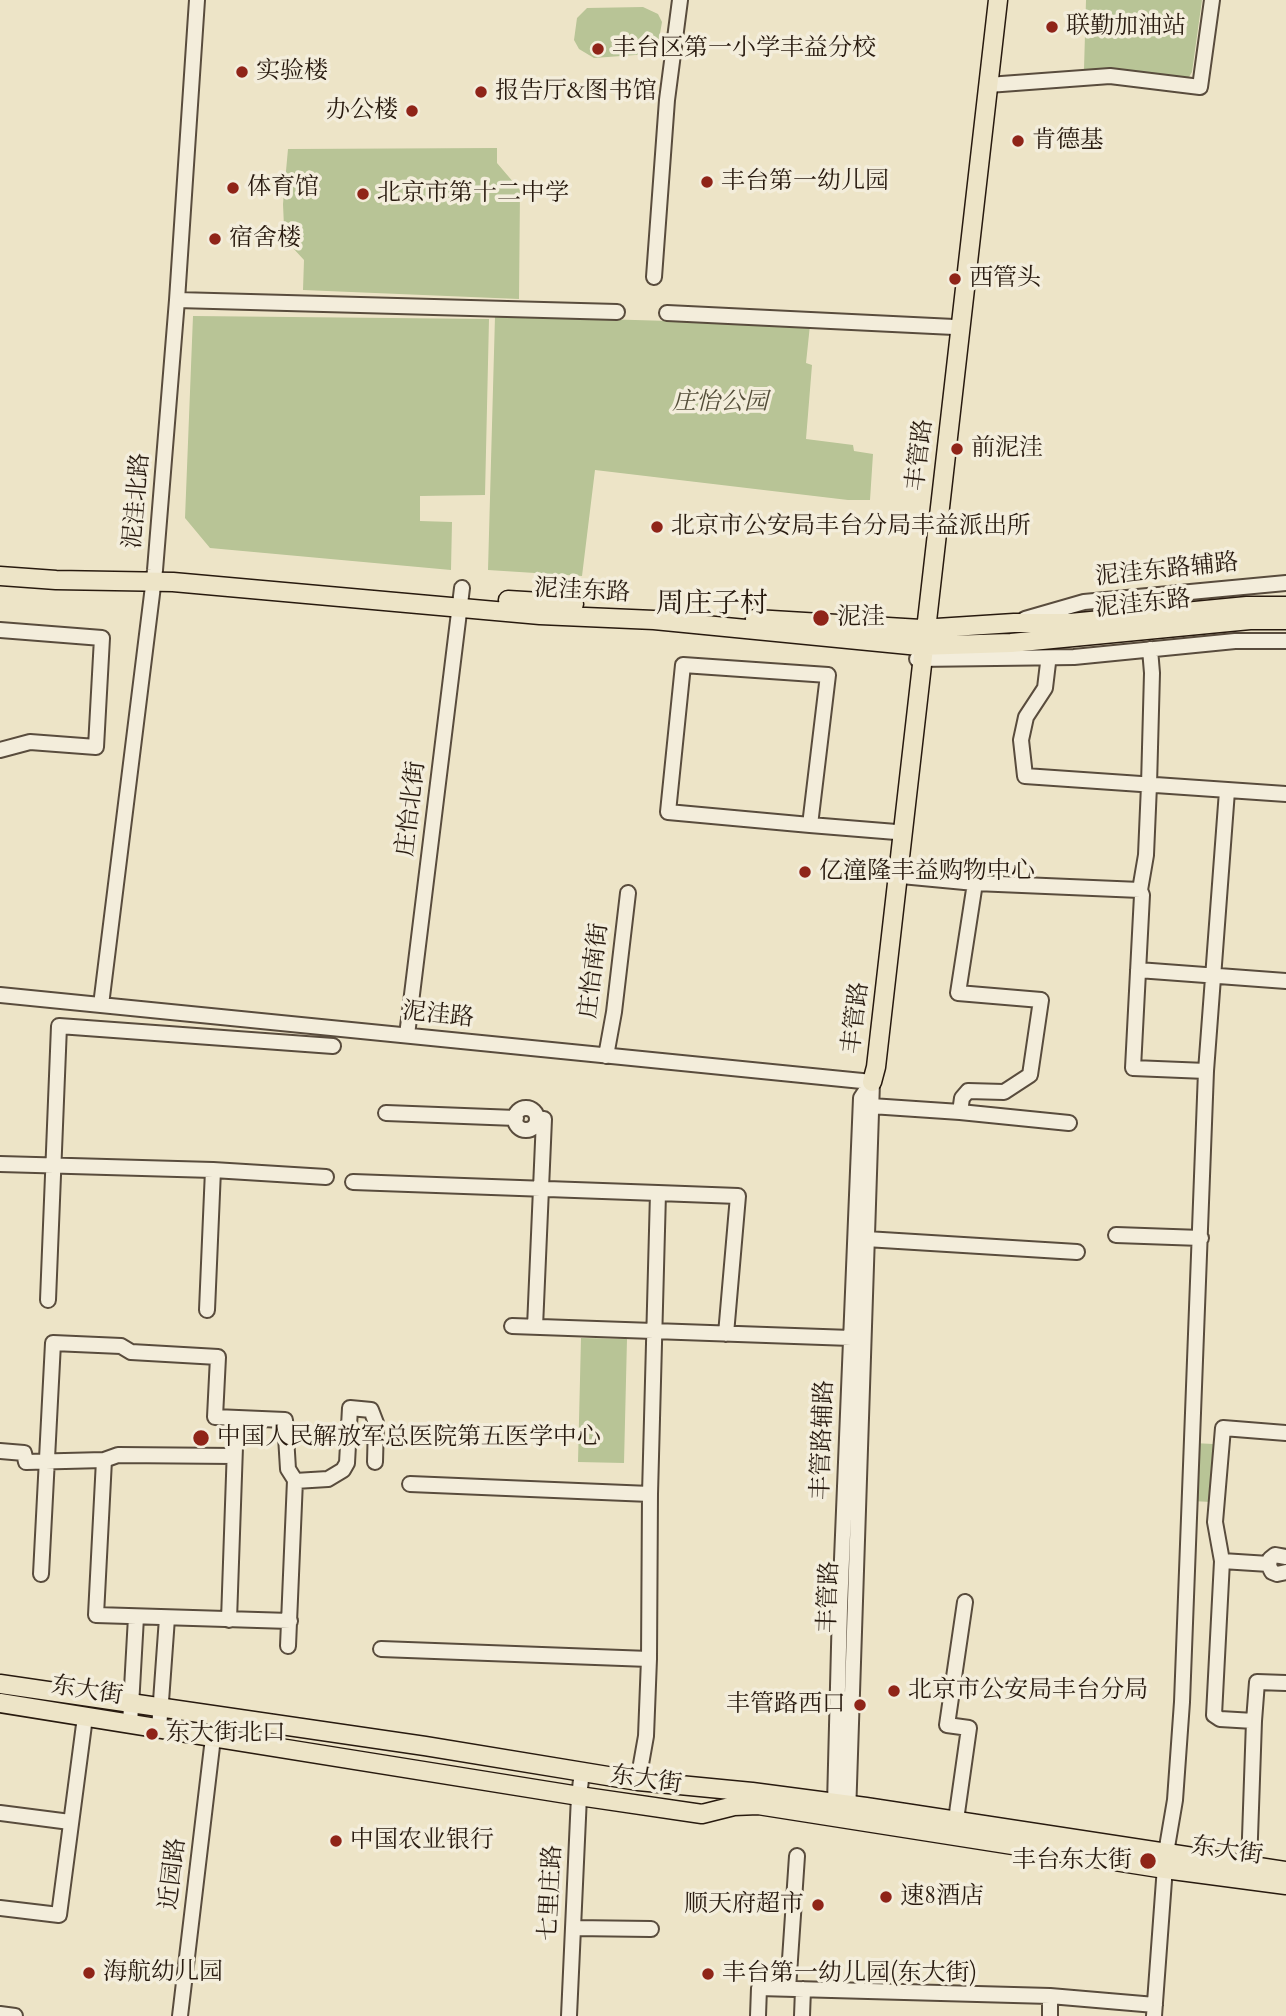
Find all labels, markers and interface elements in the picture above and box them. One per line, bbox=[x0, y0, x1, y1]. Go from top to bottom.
place label: 联勤加油站 bbox=[1066, 13, 1186, 41]
marker: 联勤加油站 bbox=[1044, 19, 1060, 35]
place label: 丰台区第一小学丰益分校 bbox=[612, 35, 876, 63]
marker: 丰台区第一小学丰益分校 bbox=[590, 41, 606, 57]
place label: 实验楼 bbox=[256, 58, 328, 86]
marker: 实验楼 bbox=[234, 64, 250, 80]
place label: 报告厅&图书馆 bbox=[495, 78, 657, 106]
marker: 报告厅&图书馆 bbox=[473, 84, 489, 100]
place label: 办公楼 bbox=[326, 97, 398, 125]
marker: 办公楼 bbox=[404, 103, 420, 119]
place label: 肯德基 bbox=[1032, 127, 1104, 155]
marker: 肯德基 bbox=[1010, 133, 1026, 149]
place label: 丰台第一幼儿园 bbox=[721, 168, 889, 196]
place label: 体育馆 bbox=[247, 174, 319, 202]
marker: 丰台第一幼儿园 bbox=[699, 174, 715, 190]
marker: 体育馆 bbox=[225, 180, 241, 196]
place label: 北京市第十二中学 bbox=[377, 180, 569, 208]
marker: 北京市第十二中学 bbox=[355, 186, 371, 202]
place label: 宿舍楼 bbox=[229, 225, 301, 253]
marker: 宿舍楼 bbox=[207, 231, 223, 247]
place label: 西管头 bbox=[969, 265, 1041, 293]
marker: 西管头 bbox=[947, 271, 963, 287]
park label: 庄怡公园 bbox=[672, 389, 768, 417]
street label: 丰管路 bbox=[902, 418, 940, 492]
place label: 前泥洼 bbox=[971, 435, 1043, 463]
marker: 前泥洼 bbox=[949, 441, 965, 457]
street label: 泥洼北路 bbox=[119, 452, 157, 550]
place label: 北京市公安局丰台分局丰益派出所 bbox=[671, 513, 1031, 541]
marker: 北京市公安局丰台分局丰益派出所 bbox=[649, 519, 665, 535]
street label: 泥洼东路辅路 bbox=[1094, 549, 1240, 593]
street label: 泥洼东路 bbox=[533, 575, 631, 609]
street label: 泥洼东路 bbox=[1094, 586, 1192, 624]
district label: 周庄子村 bbox=[656, 589, 768, 623]
place label: 泥洼 bbox=[837, 604, 885, 632]
marker: 泥洼 bbox=[811, 608, 831, 628]
street label: 庄怡北街 bbox=[392, 760, 432, 858]
place label: 亿潼隆丰益购物中心 bbox=[819, 858, 1035, 886]
marker: 亿潼隆丰益购物中心 bbox=[797, 864, 813, 880]
street label: 庄怡南街 bbox=[575, 922, 615, 1020]
street label: 丰管路 bbox=[838, 981, 876, 1055]
street label: 泥洼路 bbox=[401, 998, 475, 1034]
street label: 丰管路辅路 bbox=[808, 1380, 840, 1500]
place label: 中国人民解放军总医院第五医学中心 bbox=[217, 1424, 601, 1452]
marker: 中国人民解放军总医院第五医学中心 bbox=[191, 1428, 211, 1448]
street label: 丰管路 bbox=[814, 1561, 846, 1633]
street label: 东大街 bbox=[49, 1672, 125, 1712]
place label: 北京市公安局丰台分局 bbox=[908, 1677, 1148, 1705]
marker: 北京市公安局丰台分局 bbox=[886, 1683, 902, 1699]
place label: 丰管路西口 bbox=[726, 1691, 846, 1719]
marker: 丰管路西口 bbox=[852, 1697, 868, 1713]
place label: 东大街北口 bbox=[166, 1720, 286, 1748]
marker: 东大街北口 bbox=[144, 1726, 160, 1742]
street label: 东大街 bbox=[608, 1762, 684, 1800]
place label: 中国农业银行 bbox=[350, 1827, 494, 1855]
marker: 中国农业银行 bbox=[328, 1833, 344, 1849]
street label: 东大街 bbox=[1189, 1833, 1265, 1871]
street label: 近园路 bbox=[155, 1837, 193, 1911]
street label: 七里庄路 bbox=[535, 1844, 569, 1942]
place label: 丰台东大街 bbox=[1012, 1847, 1132, 1875]
marker: 丰台东大街 bbox=[1138, 1851, 1158, 1871]
place label: 速8酒店 bbox=[900, 1883, 984, 1911]
marker: 速8酒店 bbox=[878, 1889, 894, 1905]
place label: 顺天府超市 bbox=[684, 1891, 804, 1919]
marker: 顺天府超市 bbox=[810, 1897, 826, 1913]
place label: 海航幼儿园 bbox=[103, 1959, 223, 1987]
place label: 丰台第一幼儿园(东大街) bbox=[722, 1960, 977, 1988]
marker: 海航幼儿园 bbox=[81, 1965, 97, 1981]
marker: 丰台第一幼儿园(东大街) bbox=[700, 1966, 716, 1982]

